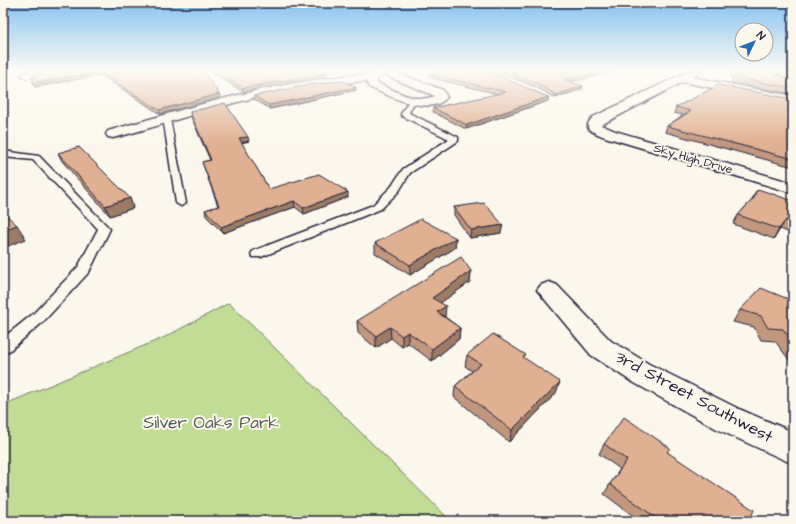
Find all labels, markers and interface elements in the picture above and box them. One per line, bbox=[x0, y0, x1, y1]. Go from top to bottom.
north arrow bbox=[734, 22, 774, 62]
text: N bbox=[753, 28, 769, 43]
street label: Sky High Drive bbox=[651, 140, 735, 179]
street label: 3rd Street Southwest bbox=[611, 345, 777, 449]
park label: Silver Oaks Park bbox=[143, 411, 279, 435]

